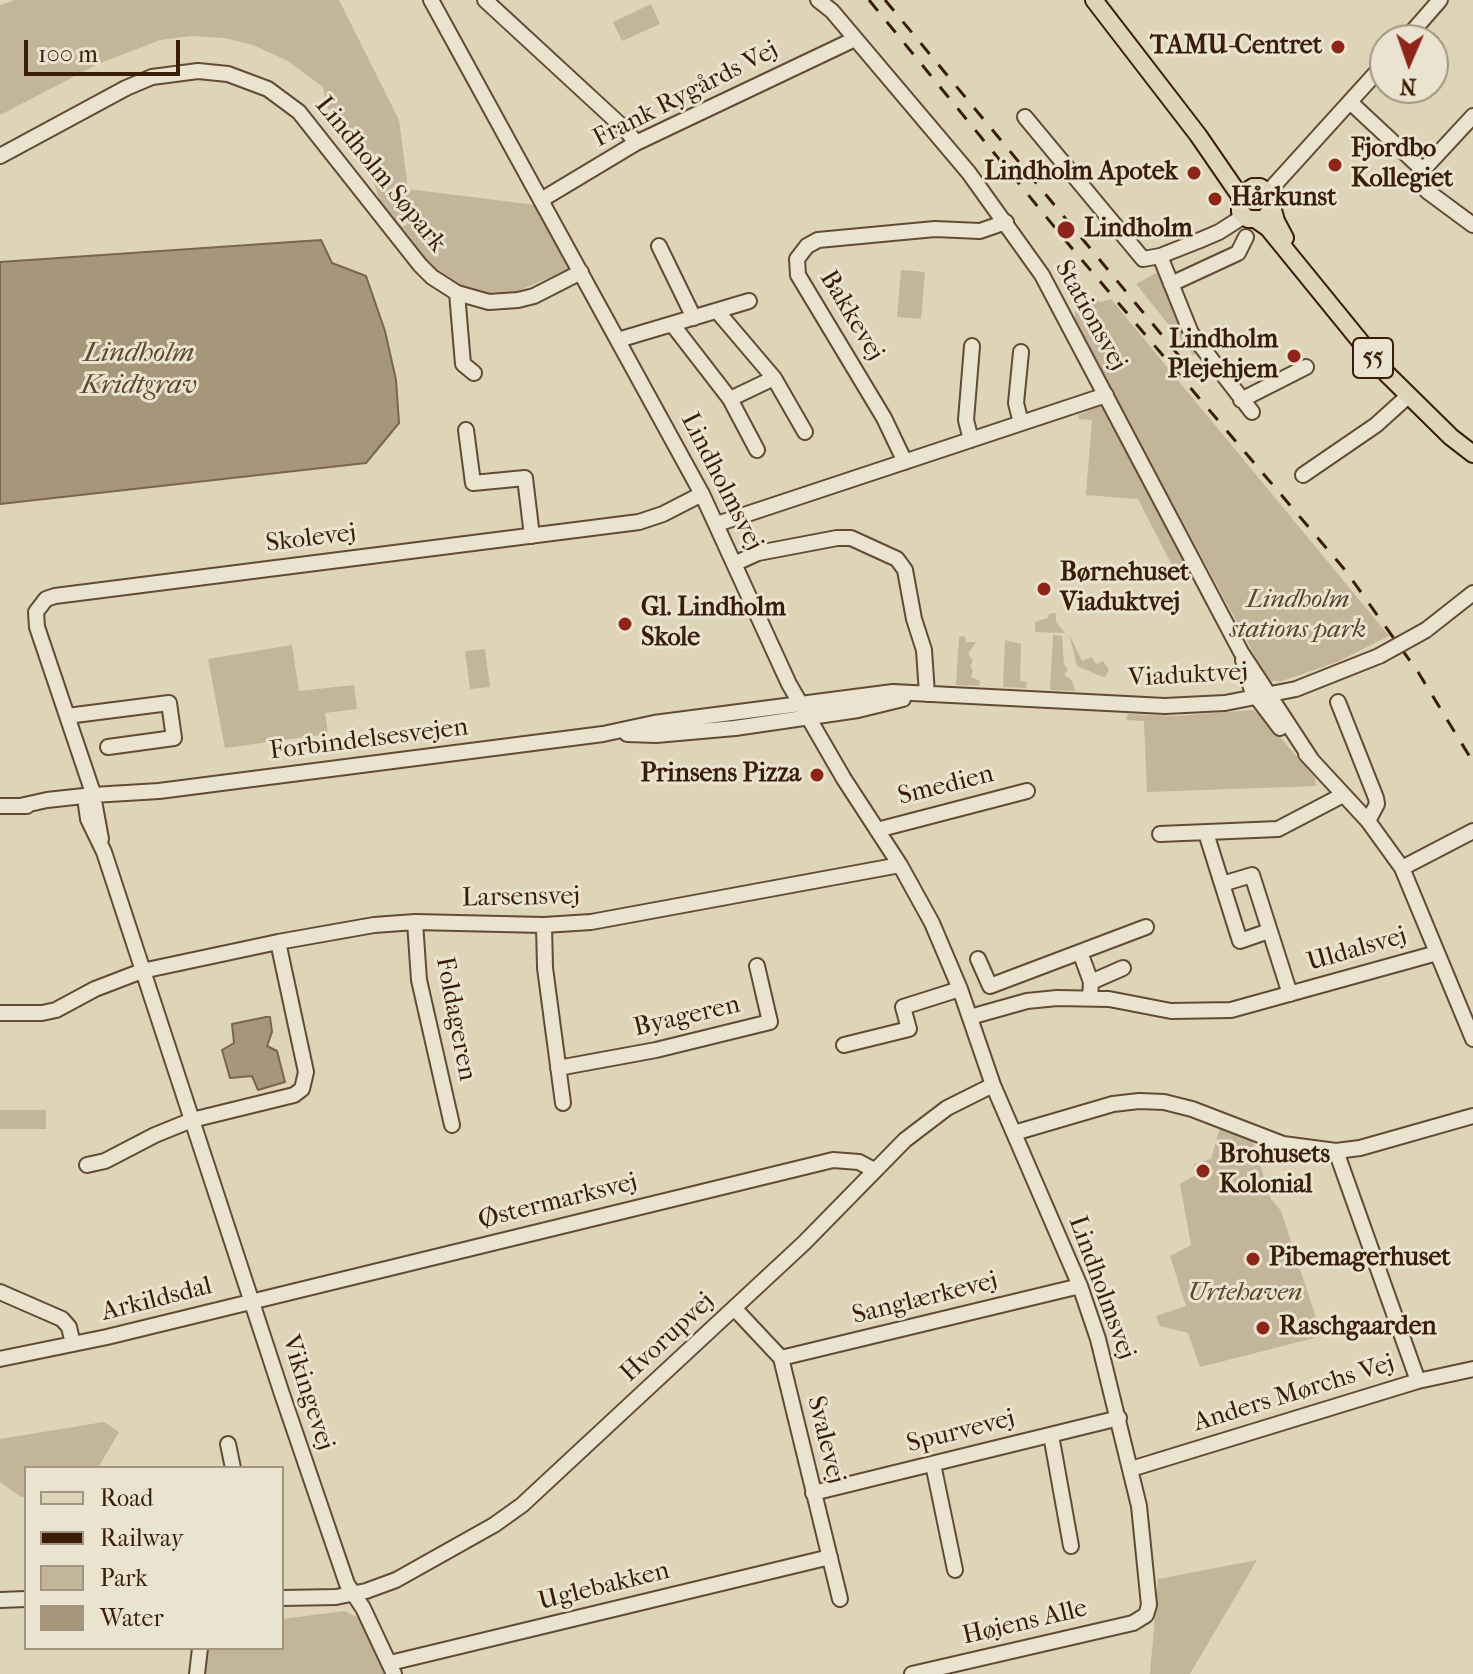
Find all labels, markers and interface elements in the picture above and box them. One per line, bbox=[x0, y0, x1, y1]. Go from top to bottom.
scale bar bbox=[28, 24, 184, 74]
north arrow bbox=[1369, 24, 1449, 104]
place label: TAMU-Centret bbox=[1150, 31, 1322, 63]
street label: Frank Rygårds Vej bbox=[588, 35, 784, 155]
marker: TAMU-Centret bbox=[1329, 38, 1347, 56]
text: 100 m bbox=[38, 40, 98, 68]
text: N bbox=[1399, 73, 1417, 99]
street label: Lindholm Søpark bbox=[308, 91, 452, 259]
place label: Fjordbo Kollegiet bbox=[1351, 134, 1453, 196]
marker: Fjordbo Kollegiet bbox=[1326, 156, 1344, 174]
place label: Lindholm Apotek bbox=[984, 157, 1178, 189]
marker: Lindholm Apotek bbox=[1185, 164, 1203, 182]
place label: Hårkunst bbox=[1231, 183, 1336, 215]
marker: Hårkunst bbox=[1206, 190, 1224, 208]
place label: Lindholm bbox=[1084, 214, 1193, 246]
marker: Lindholm bbox=[1055, 219, 1077, 241]
street label: Stationsvej bbox=[1047, 255, 1133, 377]
street label: Bakkevej bbox=[812, 265, 890, 367]
place label: Lindholm Plejehjem bbox=[1168, 325, 1278, 386]
water label: Lindholm Kridtgrav bbox=[81, 337, 197, 403]
road number: 55 bbox=[1353, 338, 1393, 378]
marker: Lindholm Plejehjem bbox=[1285, 347, 1303, 365]
street label: Lindholmsvej bbox=[673, 408, 769, 556]
street label: Skolevej bbox=[264, 518, 358, 560]
place label: Børnehuset Viaduktvej bbox=[1060, 558, 1189, 620]
marker: Børnehuset Viaduktvej bbox=[1035, 580, 1053, 598]
park label: Lindholm stations park bbox=[1230, 585, 1366, 646]
place label: Gl. Lindholm Skole bbox=[641, 593, 786, 654]
marker: Gl. Lindholm Skole bbox=[616, 615, 634, 633]
street label: Viaduktvej bbox=[1127, 657, 1249, 695]
street label: Forbindelsesvejen bbox=[268, 712, 470, 768]
place label: Prinsens Pizza bbox=[640, 759, 801, 791]
street label: Smedien bbox=[895, 759, 997, 813]
marker: Prinsens Pizza bbox=[808, 766, 826, 784]
street label: Larsensvej bbox=[462, 881, 580, 915]
street label: Uldalsvej bbox=[1304, 921, 1410, 979]
street label: Foldageren bbox=[428, 954, 482, 1084]
street label: Byageren bbox=[631, 990, 743, 1044]
place label: Brohusets Kolonial bbox=[1219, 1140, 1330, 1202]
marker: Brohusets Kolonial bbox=[1194, 1162, 1212, 1180]
street label: Østermarksvej bbox=[475, 1167, 641, 1237]
street label: Lindholmsvej bbox=[1061, 1212, 1141, 1364]
place label: Pibemagerhuset bbox=[1269, 1243, 1451, 1275]
marker: Pibemagerhuset bbox=[1244, 1250, 1262, 1268]
street label: Sanglærkevej bbox=[849, 1266, 1001, 1332]
street label: Arkildsdal bbox=[98, 1271, 216, 1329]
park label: Urtehaven bbox=[1188, 1278, 1302, 1310]
street label: Hvorupvej bbox=[615, 1287, 721, 1389]
place label: Raschgaarden bbox=[1279, 1312, 1437, 1344]
marker: Raschgaarden bbox=[1254, 1319, 1272, 1337]
street label: Vikingevej bbox=[274, 1331, 340, 1455]
street label: Anders Mørchs Vej bbox=[1190, 1349, 1398, 1439]
street label: Svalevej bbox=[799, 1393, 851, 1487]
street label: Spurvevej bbox=[904, 1404, 1018, 1460]
legend bbox=[24, 1466, 284, 1650]
text: Road bbox=[100, 1484, 153, 1512]
text: Railway bbox=[100, 1524, 183, 1552]
street label: Uglebakken bbox=[535, 1556, 673, 1618]
text: Park bbox=[100, 1564, 148, 1592]
street label: Højens Alle bbox=[960, 1594, 1090, 1652]
text: Water bbox=[100, 1604, 164, 1632]

